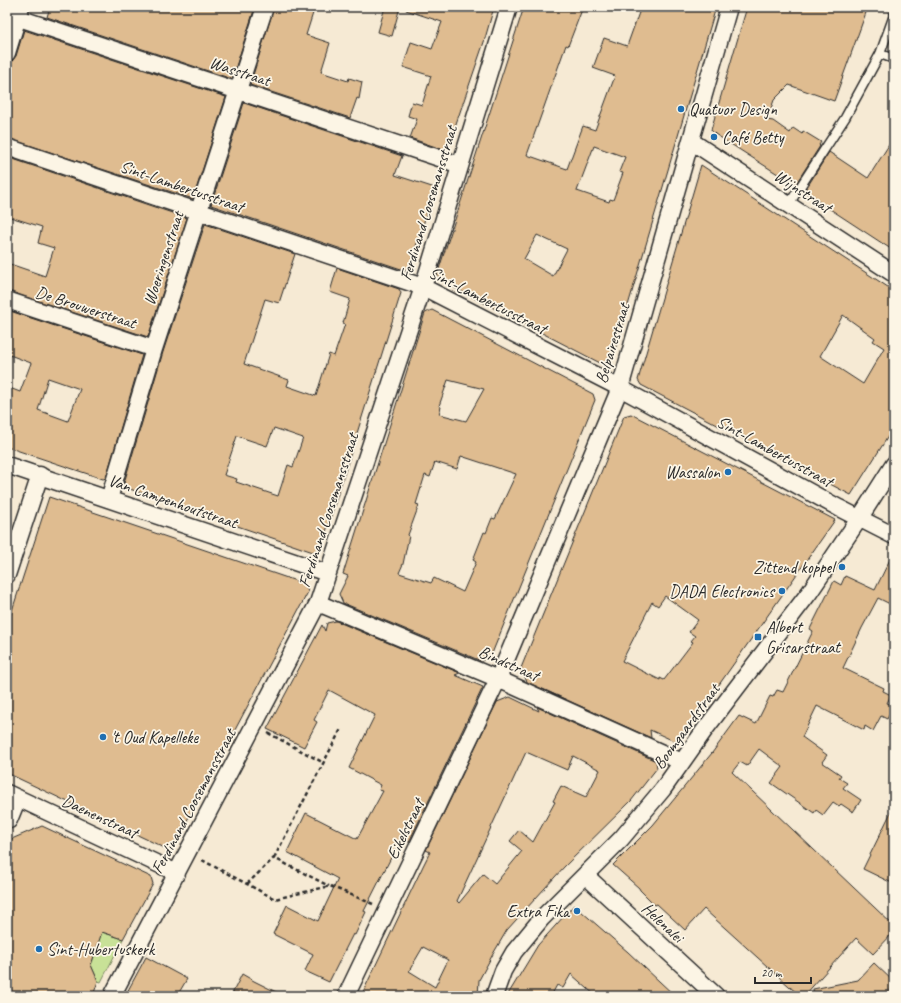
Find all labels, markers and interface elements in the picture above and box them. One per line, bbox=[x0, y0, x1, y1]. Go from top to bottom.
street label: Wasstraat bbox=[207, 52, 275, 92]
place label: Quatuor Design bbox=[689, 99, 777, 120]
marker: Quatuor Design bbox=[676, 104, 686, 114]
street label: Ferdinand Coosemansstraat bbox=[395, 121, 463, 283]
place label: Café Betty bbox=[722, 127, 785, 148]
marker: Café Betty bbox=[709, 132, 719, 142]
street label: Sint-Lambertusstraat bbox=[117, 156, 248, 218]
street label: Wijnstraat bbox=[770, 165, 837, 219]
street label: Woeringenstraat bbox=[139, 207, 189, 307]
street label: Sint-Lambertusstraat bbox=[426, 262, 552, 340]
street label: De Brouwerstraat bbox=[33, 281, 141, 334]
street label: Belpairestraat bbox=[590, 298, 635, 386]
street label: Sint-Lambertusstraat bbox=[713, 411, 838, 493]
street label: Ferdinand Coosemansstraat bbox=[294, 428, 364, 590]
place label: Wassalon bbox=[665, 462, 721, 483]
marker: Wassalon bbox=[723, 467, 733, 477]
street label: Van Campenhoutstraat bbox=[106, 470, 242, 534]
place label: Zittend koppel bbox=[753, 557, 837, 578]
marker: Zittend koppel bbox=[837, 562, 847, 572]
place label: DADA Electronics bbox=[669, 581, 776, 602]
marker: DADA Electronics bbox=[777, 586, 787, 596]
place label: Albert Grisarstraat bbox=[766, 617, 842, 658]
marker: Albert Grisarstraat bbox=[753, 632, 763, 642]
street label: Bindstraat bbox=[476, 641, 544, 687]
street label: Boomgaardstraat bbox=[648, 678, 726, 773]
street label: Ferdinand Coosemansstraat bbox=[146, 723, 242, 877]
place label: 't Oud Kapelleke bbox=[111, 727, 199, 748]
marker: 't Oud Kapelleke bbox=[98, 732, 108, 742]
street label: Daenenstraat bbox=[59, 790, 143, 844]
street label: Eikelstraat bbox=[382, 794, 430, 863]
street label: Helenalei bbox=[637, 898, 689, 948]
place label: Extra Fika bbox=[507, 901, 571, 922]
marker: Extra Fika bbox=[572, 906, 582, 916]
place label: Sint-Hubertuskerk bbox=[47, 939, 156, 960]
marker: Sint-Hubertuskerk bbox=[34, 944, 44, 954]
scale bar bbox=[755, 959, 811, 985]
text: 20 m bbox=[761, 965, 783, 981]

